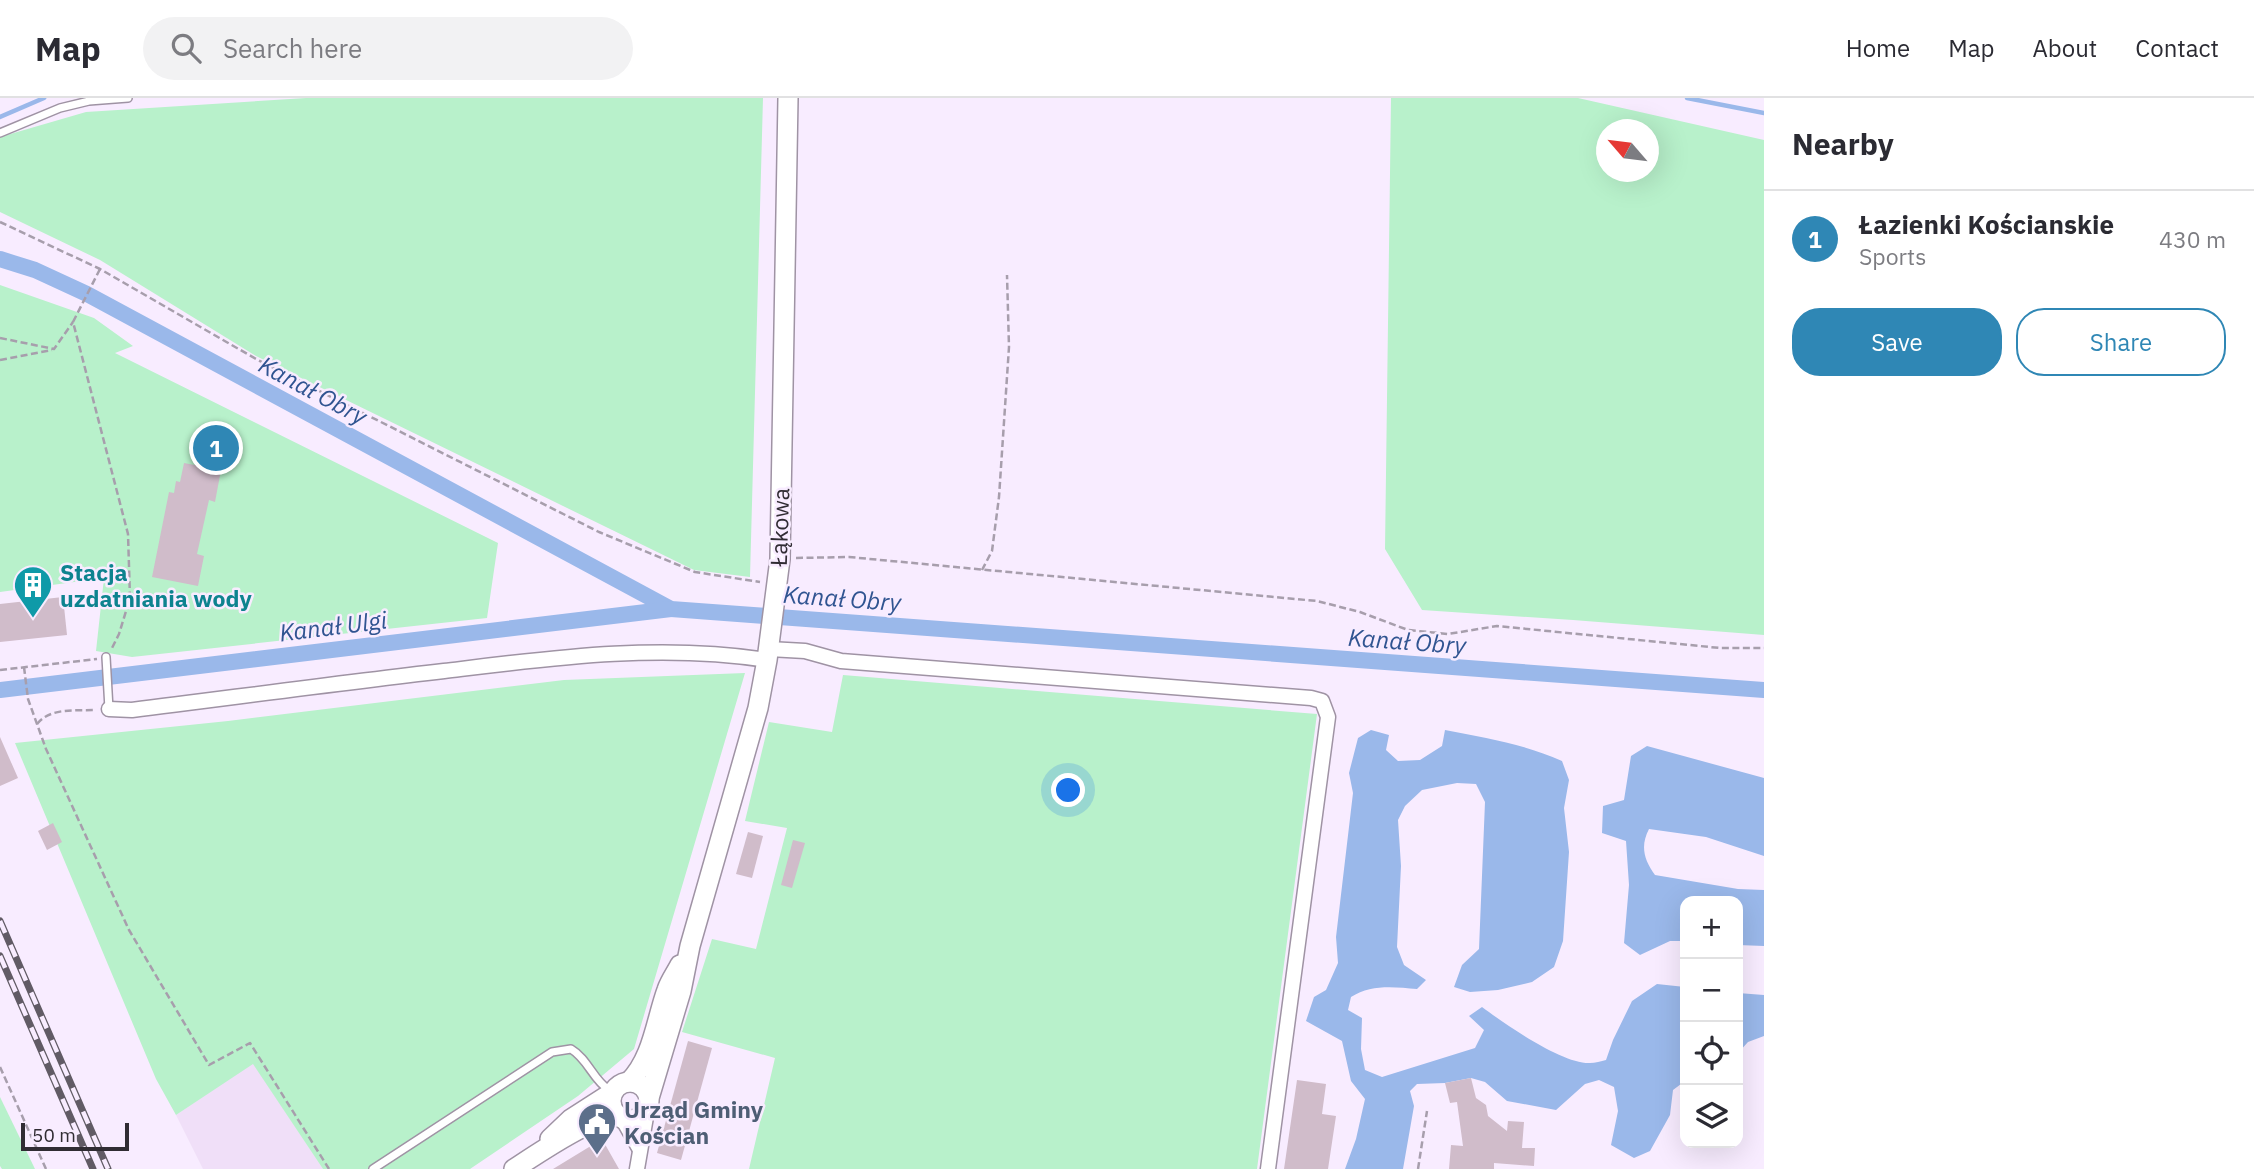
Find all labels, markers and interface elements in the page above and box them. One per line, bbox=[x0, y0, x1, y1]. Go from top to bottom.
search box bbox=[143, 17, 633, 80]
text: Map bbox=[35, 27, 101, 70]
icon: search bbox=[167, 29, 205, 67]
text: Search here bbox=[223, 31, 362, 65]
text: Home bbox=[1846, 32, 1910, 64]
text: Map bbox=[1948, 32, 1994, 64]
text: About bbox=[2032, 32, 2097, 64]
text: Contact bbox=[2135, 32, 2219, 64]
north arrow bbox=[1596, 119, 1659, 182]
text: Nearby bbox=[1792, 124, 1894, 163]
text: Łazienki Kościanskie bbox=[1859, 207, 2114, 241]
text: 1 bbox=[1808, 224, 1822, 254]
text: 430 m bbox=[2159, 224, 2226, 254]
text: Sports bbox=[1859, 241, 1926, 271]
button: Save bbox=[1792, 308, 2002, 376]
button: Share bbox=[2016, 308, 2226, 376]
water label: Kanał Obry bbox=[253, 348, 374, 432]
pin: 1 bbox=[193, 422, 239, 474]
street label: Łąkowa bbox=[763, 487, 795, 568]
place label: Stacja uzdatniania wody bbox=[60, 557, 252, 613]
building icon: Stacja uzdatniania wody bbox=[12, 564, 54, 619]
water label: Kanał Obry bbox=[782, 578, 903, 618]
water label: Kanał Ulgi bbox=[277, 603, 389, 648]
water label: Kanał Obry bbox=[1347, 621, 1468, 661]
your location bbox=[1051, 773, 1085, 807]
map controls bbox=[1680, 896, 1743, 1148]
button: + bbox=[1680, 896, 1743, 959]
button: − bbox=[1680, 959, 1743, 1022]
button: locate bbox=[1680, 1022, 1743, 1085]
button: layers bbox=[1680, 1085, 1743, 1148]
place label: Urząd Gminy Kościan bbox=[624, 1094, 764, 1150]
public building icon: Urząd Gminy Kościan bbox=[576, 1101, 618, 1156]
scale bar bbox=[21, 1120, 130, 1152]
text: 50 m bbox=[32, 1123, 76, 1147]

